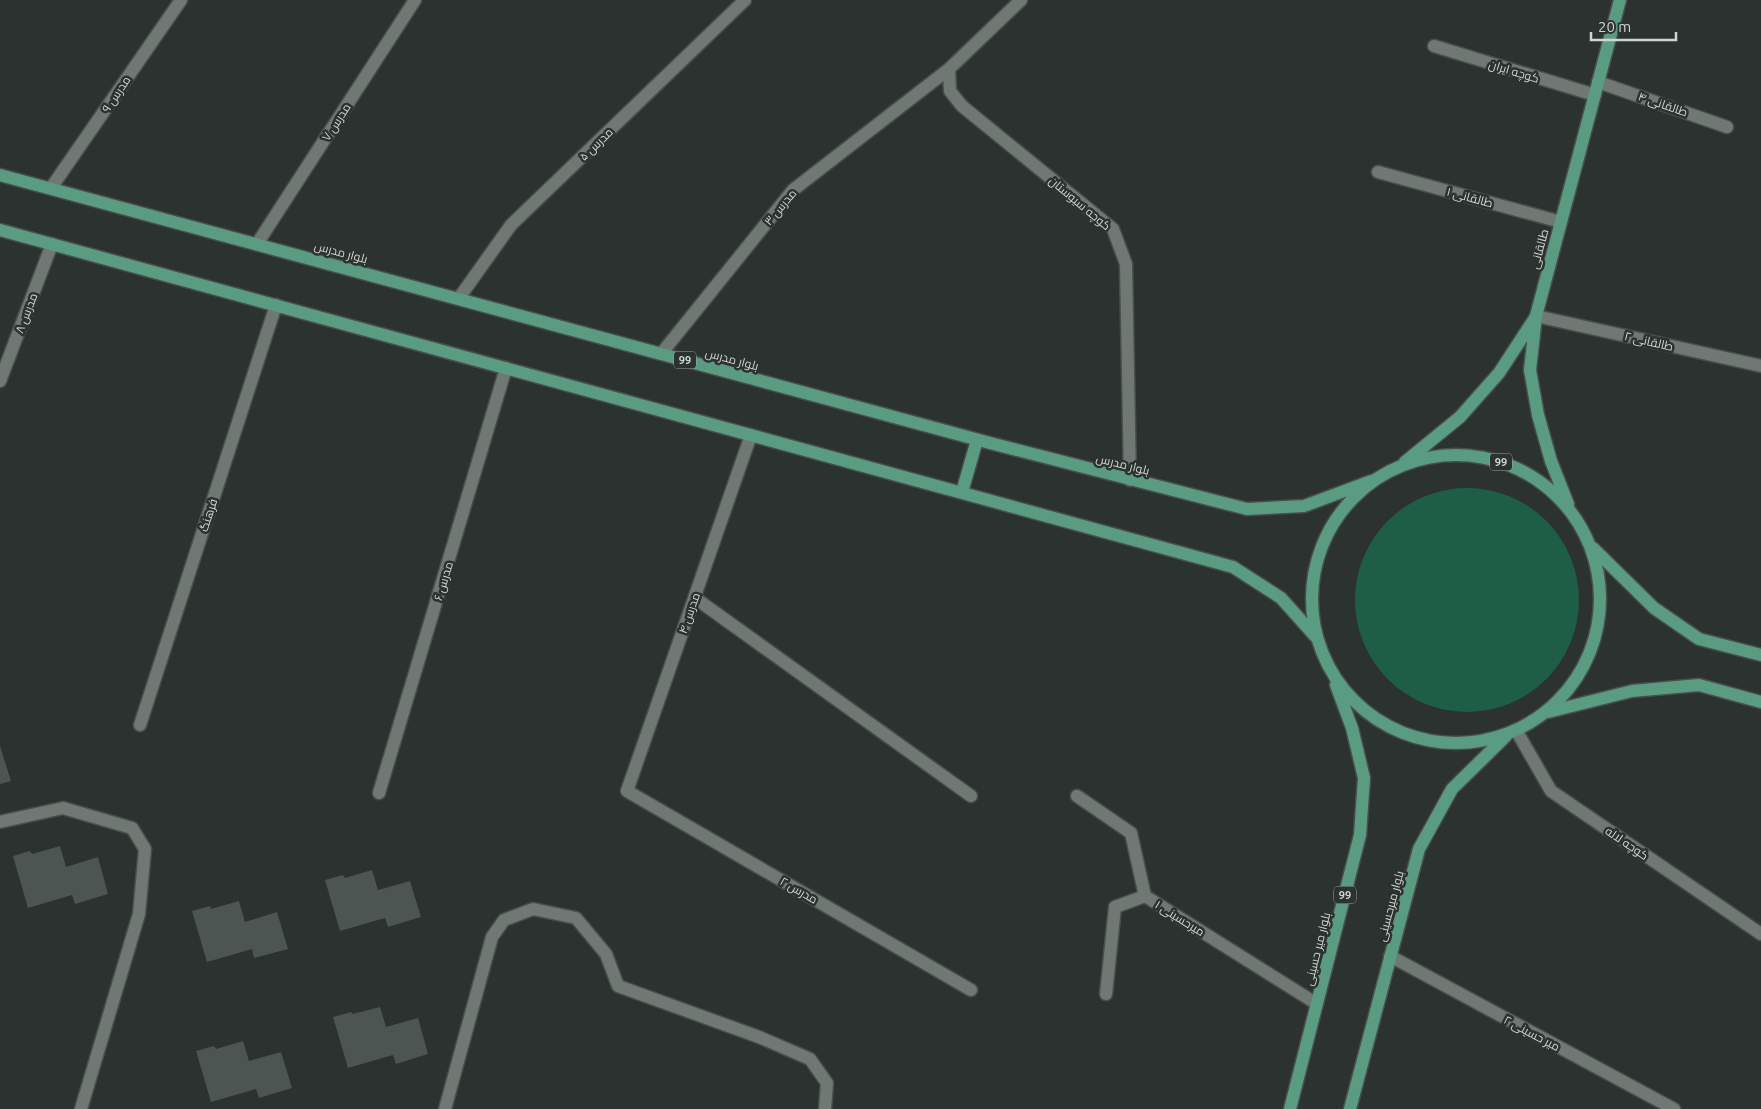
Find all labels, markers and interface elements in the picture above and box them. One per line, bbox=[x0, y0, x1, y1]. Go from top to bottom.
scale bar bbox=[1591, 10, 1676, 42]
text: 20 m bbox=[1598, 18, 1631, 35]
street label: کوچه ایران bbox=[1486, 57, 1541, 88]
street label: مدرس ۹ bbox=[99, 73, 134, 115]
street label: طالقانی ۴ bbox=[1636, 89, 1690, 119]
street label: مدرس ۷ bbox=[319, 101, 354, 144]
street label: مدرس ۵ bbox=[577, 125, 616, 164]
street label: کوچه سیوستان bbox=[1045, 174, 1113, 235]
street label: طالقانی ۱ bbox=[1445, 185, 1495, 210]
street label: مدرس ۳ bbox=[761, 186, 799, 228]
street label: طالقانی bbox=[1527, 228, 1552, 271]
street label: بلوار مدرس bbox=[313, 239, 369, 266]
street label: مدرس ۸ bbox=[12, 291, 41, 335]
street label: طالقانی ۲ bbox=[1623, 329, 1675, 354]
street label: بلوار مدرس bbox=[704, 346, 760, 373]
road number: 99 bbox=[674, 352, 696, 368]
street label: بلوار مدرس bbox=[1095, 451, 1151, 478]
road number: 99 bbox=[1490, 454, 1512, 471]
street label: فرهنگ bbox=[197, 497, 220, 533]
street label: مدرس ۶ bbox=[431, 560, 456, 602]
street label: مدرس ۴ bbox=[676, 591, 703, 636]
street label: کوچه لاله bbox=[1601, 824, 1651, 865]
street label: بلوار میرحسینی bbox=[1374, 869, 1407, 943]
street label: مدرس ۲ bbox=[778, 874, 820, 907]
road number: 99 bbox=[1334, 886, 1356, 904]
street label: میرحسینی ۱ bbox=[1152, 898, 1207, 939]
street label: بلوار میر حسینی bbox=[1302, 911, 1333, 987]
street label: میر حسینی ۲ bbox=[1501, 1013, 1562, 1054]

